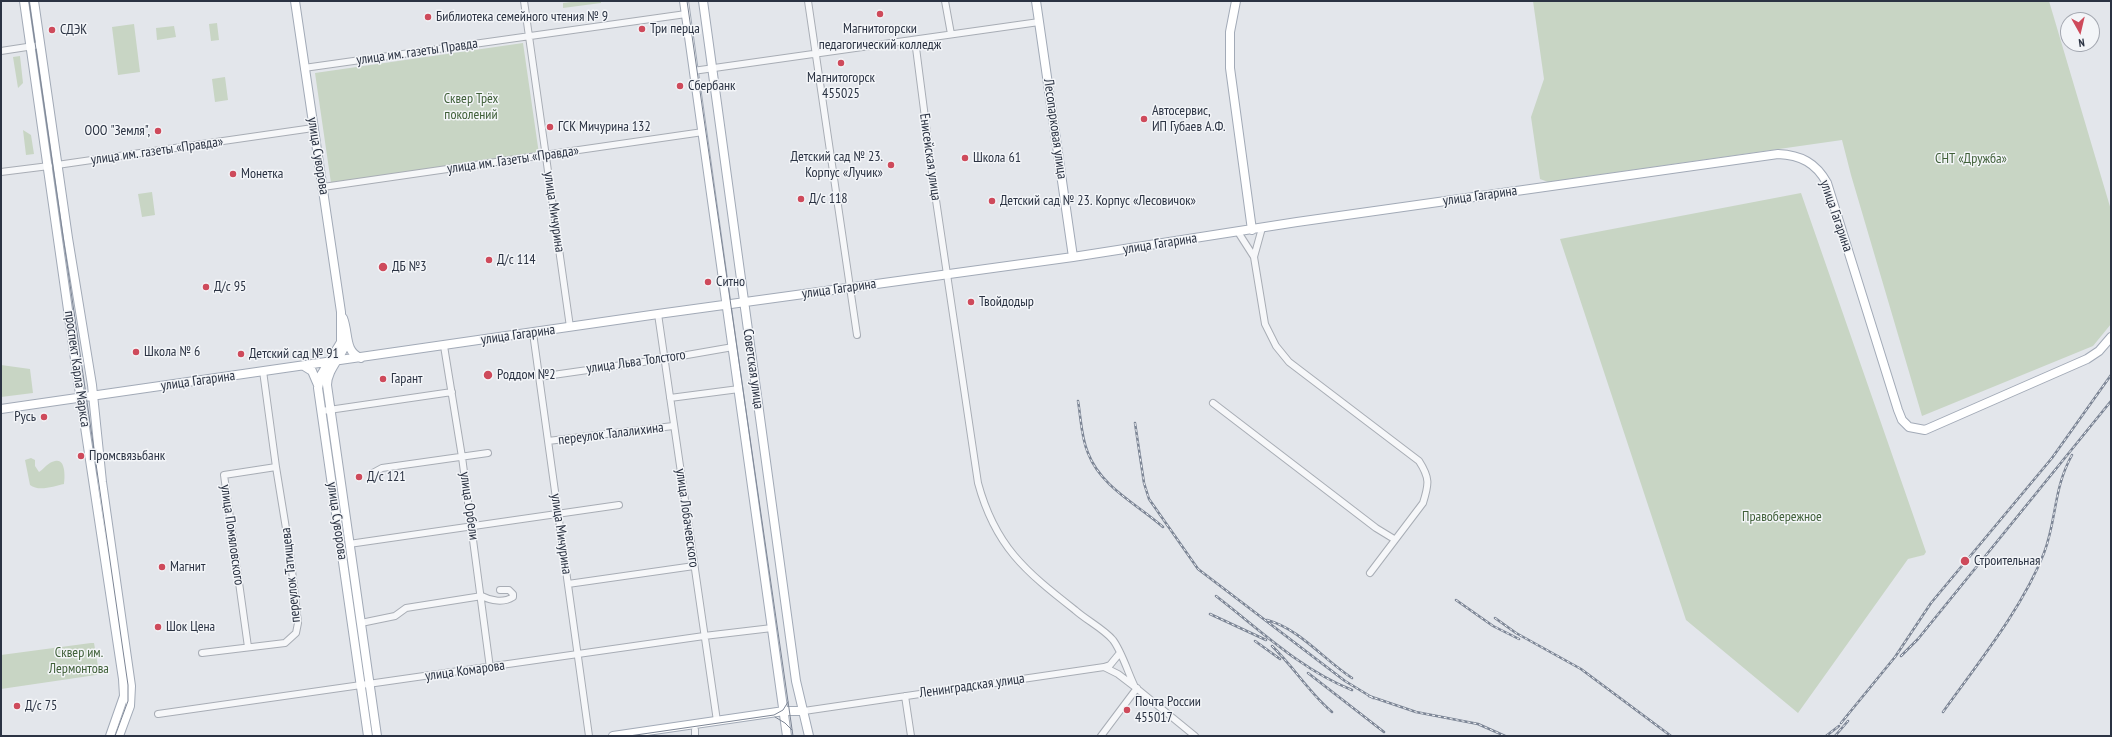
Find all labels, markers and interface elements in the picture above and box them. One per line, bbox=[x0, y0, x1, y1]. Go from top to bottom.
place label: Библиотека семейного чтения № 9 bbox=[436, 9, 608, 25]
marker: Магнитогорски педагогический колледж bbox=[875, 9, 885, 19]
marker: Библиотека семейного чтения № 9 bbox=[423, 12, 433, 22]
north arrow bbox=[2060, 12, 2100, 52]
place label: Три перца bbox=[650, 21, 700, 37]
place label: Магнитогорски педагогический колледж bbox=[819, 21, 941, 54]
place label: СДЭК bbox=[60, 22, 87, 38]
marker: Три перца bbox=[637, 24, 647, 34]
marker: СДЭК bbox=[47, 25, 57, 35]
street label: улица им. газеты Правда bbox=[355, 35, 479, 69]
text: N bbox=[2078, 36, 2085, 50]
marker: Магнитогорск 455025 bbox=[836, 58, 846, 68]
place label: Магнитогорск 455025 bbox=[807, 70, 875, 102]
place label: Сбербанк bbox=[688, 78, 735, 94]
street label: Лесопарковая улица bbox=[1040, 78, 1070, 180]
marker: Сбербанк bbox=[675, 81, 685, 91]
park label: Сквер Трёх поколений bbox=[444, 91, 498, 124]
place label: Автосервис, ИП Губаев А.Ф. bbox=[1152, 103, 1225, 136]
street label: Енисейская улица bbox=[916, 112, 944, 202]
marker: Автосервис, ИП Губаев А.Ф. bbox=[1139, 114, 1149, 124]
street label: улица Суворова bbox=[304, 116, 332, 196]
place label: ГСК Мичурина 132 bbox=[558, 119, 651, 135]
marker: ГСК Мичурина 132 bbox=[545, 122, 555, 132]
place label: ООО "Земля", bbox=[84, 123, 150, 139]
marker: ООО "Земля", bbox=[153, 126, 163, 136]
street label: улица им. газеты «Правда» bbox=[90, 133, 224, 169]
street label: улица им. Газеты «Правда» bbox=[446, 142, 580, 178]
place label: Детский сад № 23. Корпус «Лучик» bbox=[791, 149, 883, 182]
place label: Школа 61 bbox=[973, 150, 1021, 166]
park label: СНТ «Дружба» bbox=[1935, 151, 2007, 167]
marker: Школа 61 bbox=[960, 153, 970, 163]
marker: Детский сад № 23. Корпус «Лучик» bbox=[886, 160, 896, 170]
place label: Монетка bbox=[241, 166, 283, 182]
marker: Монетка bbox=[228, 169, 238, 179]
street label: улица Мичурина bbox=[540, 170, 568, 254]
street label: улица Гагарина bbox=[1816, 178, 1856, 254]
street label: улица Гагарина bbox=[1442, 182, 1518, 210]
place label: Д/с 118 bbox=[809, 191, 848, 207]
place label: Детский сад № 23. Корпус «Лесовичок» bbox=[1000, 193, 1196, 209]
marker: Д/с 118 bbox=[796, 194, 806, 204]
marker: Детский сад № 23. Корпус «Лесовичок» bbox=[987, 196, 997, 206]
street label: улица Гагарина bbox=[1122, 230, 1198, 258]
place label: Д/с 114 bbox=[497, 252, 536, 268]
marker: Д/с 114 bbox=[484, 255, 494, 265]
place label: ДБ №3 bbox=[392, 259, 427, 275]
marker: ДБ №3 bbox=[377, 261, 389, 273]
place label: Ситно bbox=[716, 274, 745, 290]
street label: улица Гагарина bbox=[801, 275, 877, 303]
marker: Ситно bbox=[703, 277, 713, 287]
place label: Д/с 95 bbox=[214, 279, 246, 295]
marker: Д/с 95 bbox=[201, 282, 211, 292]
place label: Твойдодыр bbox=[979, 294, 1034, 310]
marker: Твойдодыр bbox=[966, 297, 976, 307]
street label: проспект Карла Маркса bbox=[61, 310, 93, 428]
street label: улица Гагарина bbox=[480, 321, 556, 349]
street label: Советская улица bbox=[739, 328, 767, 410]
place label: Школа № 6 bbox=[144, 344, 200, 360]
place label: Детский сад № 91 bbox=[249, 346, 339, 362]
marker: Школа № 6 bbox=[131, 347, 141, 357]
street label: улица Льва Толстого bbox=[585, 347, 687, 377]
marker: Детский сад № 91 bbox=[236, 349, 246, 359]
street label: улица Гагарина bbox=[160, 367, 236, 395]
place label: Роддом №2 bbox=[497, 367, 556, 383]
marker: Роддом №2 bbox=[482, 369, 494, 381]
place label: Гарант bbox=[391, 371, 423, 387]
marker: Гарант bbox=[378, 374, 388, 384]
place label: Русь bbox=[14, 409, 36, 425]
marker: Русь bbox=[39, 412, 49, 422]
street label: переулок Талалихина bbox=[557, 419, 665, 449]
place label: Промсвязьбанк bbox=[89, 448, 165, 464]
marker: Промсвязьбанк bbox=[76, 451, 86, 461]
street label: улица Лобачевского bbox=[672, 467, 702, 569]
place label: Д/с 121 bbox=[367, 469, 406, 485]
street label: улица Орбели bbox=[456, 471, 482, 541]
marker: Д/с 121 bbox=[354, 472, 364, 482]
street label: улица Суворова bbox=[323, 481, 351, 561]
street label: улица Помяловского bbox=[217, 484, 247, 586]
street label: улица Мичурина bbox=[547, 492, 575, 576]
park label: Правобережное bbox=[1742, 509, 1822, 525]
street label: переулок Татищева bbox=[278, 527, 304, 623]
place label: Строительная bbox=[1974, 553, 2040, 569]
marker: Строительная bbox=[1959, 555, 1971, 567]
place label: Магнит bbox=[170, 559, 205, 575]
marker: Магнит bbox=[157, 562, 167, 572]
place label: Шок Цена bbox=[166, 619, 215, 635]
marker: Шок Цена bbox=[153, 622, 163, 632]
park label: Сквер им. Лермонтова bbox=[49, 645, 109, 678]
street label: улица Комарова bbox=[424, 657, 506, 685]
street label: Ленинградская улица bbox=[918, 670, 1026, 702]
place label: Почта России 455017 bbox=[1135, 694, 1201, 726]
place label: Д/с 75 bbox=[25, 698, 57, 714]
marker: Д/с 75 bbox=[12, 701, 22, 711]
marker: Почта России 455017 bbox=[1122, 705, 1132, 715]

